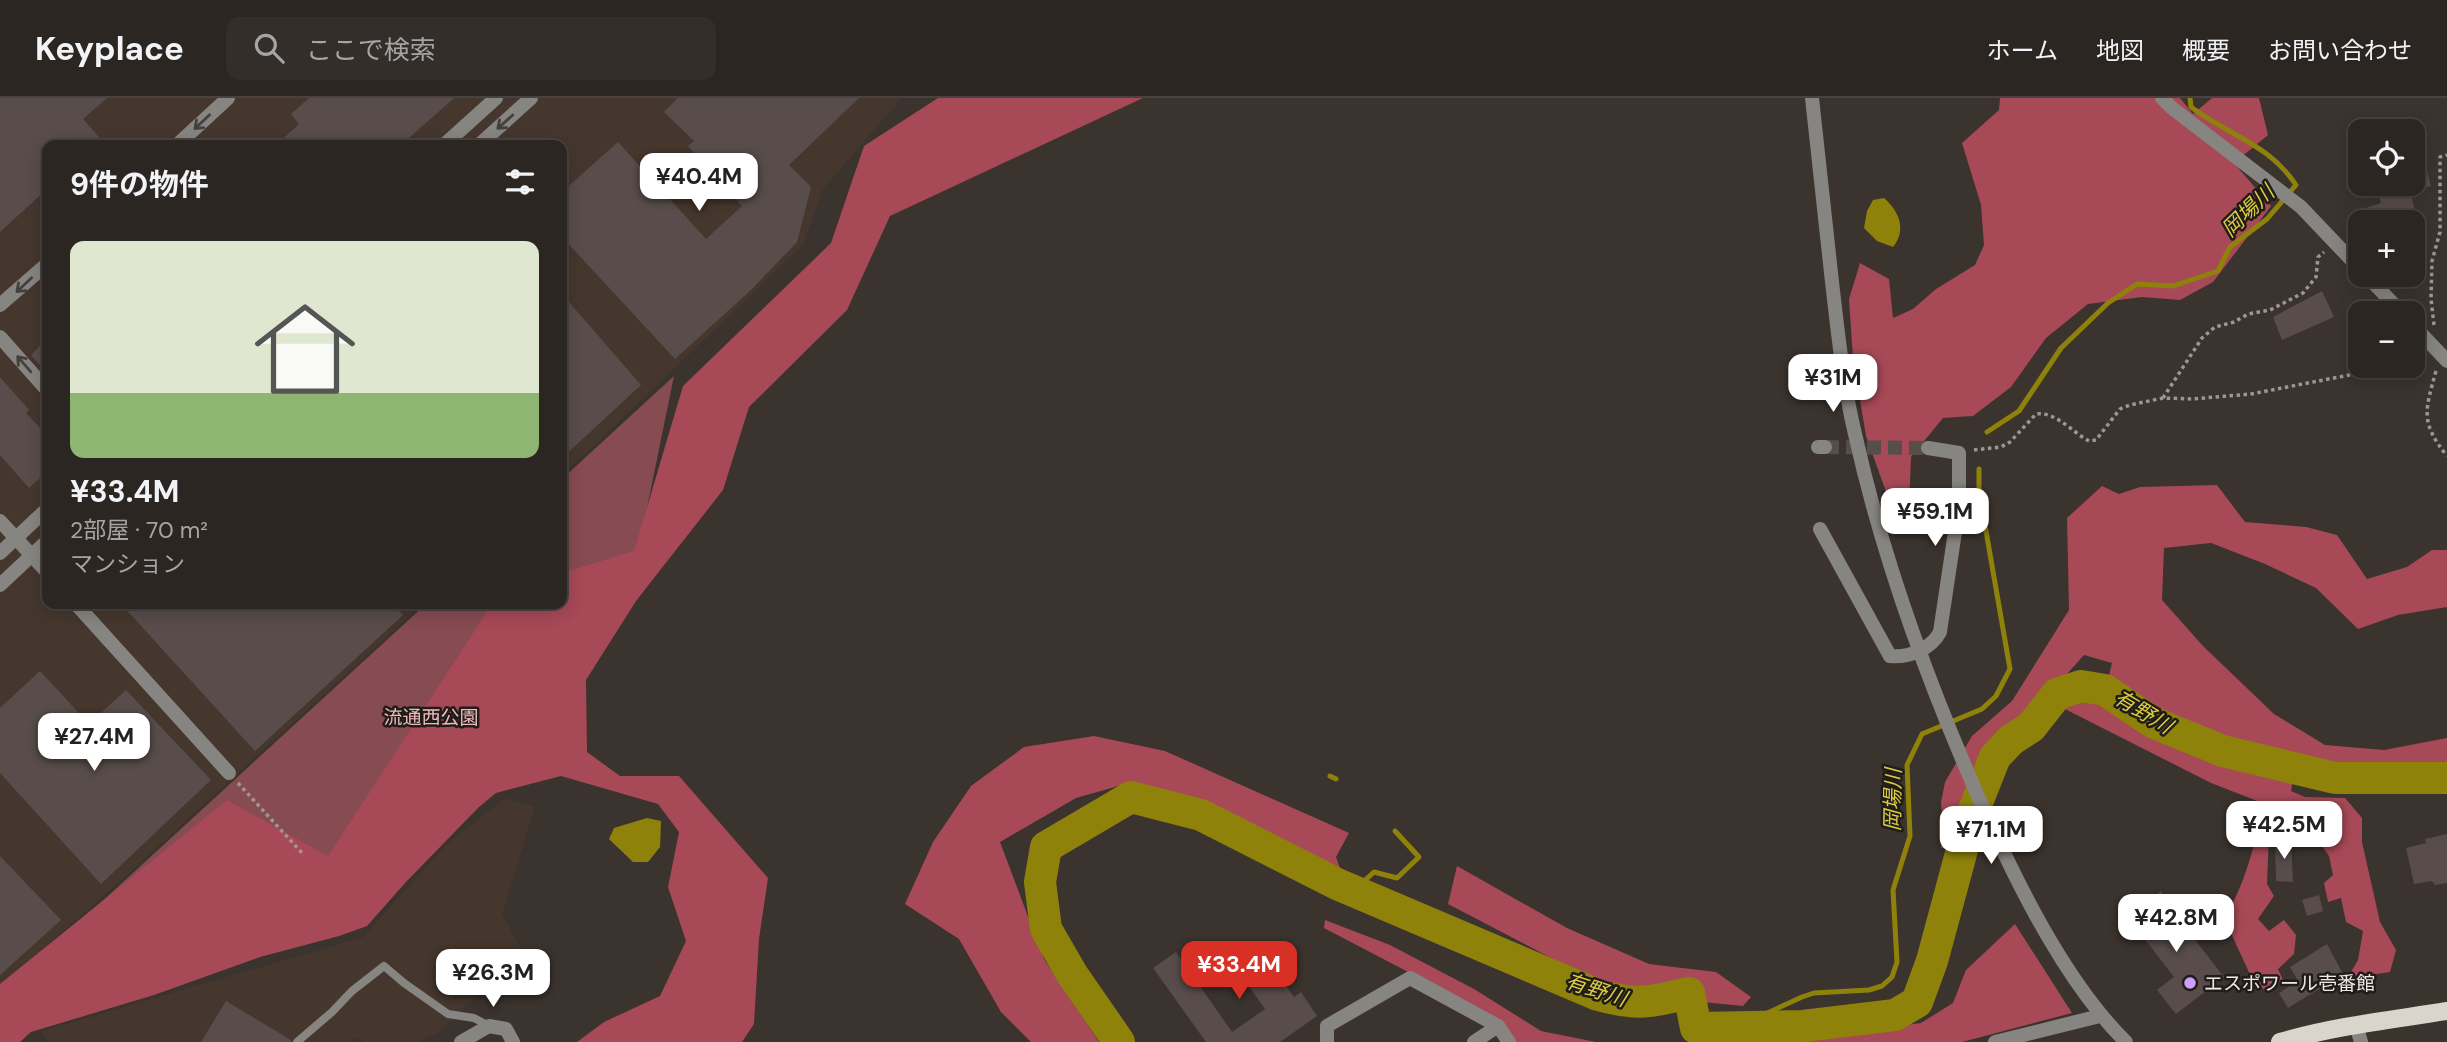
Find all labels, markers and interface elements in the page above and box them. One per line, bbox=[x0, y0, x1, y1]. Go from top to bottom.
search box bbox=[226, 17, 716, 80]
text: Keyplace bbox=[35, 27, 184, 70]
icon: search bbox=[250, 29, 288, 67]
text: ここで検索 bbox=[306, 33, 436, 67]
text: ホーム bbox=[1987, 35, 2058, 66]
text: 地図 bbox=[2096, 35, 2144, 66]
text: 概要 bbox=[2182, 35, 2230, 66]
text: お問い合わせ bbox=[2268, 35, 2412, 66]
one-way arrow bbox=[194, 113, 211, 130]
one-way arrow bbox=[497, 113, 514, 130]
map controls bbox=[2348, 119, 2425, 378]
button: locate bbox=[2348, 119, 2425, 196]
pin: ¥40.4M bbox=[642, 153, 756, 213]
text: ¥40.4M bbox=[656, 161, 742, 191]
icon: filters bbox=[501, 163, 539, 201]
text: 9件の物件 bbox=[70, 165, 209, 204]
water label: 岡場川 bbox=[2216, 178, 2282, 243]
button: + bbox=[2348, 210, 2425, 287]
one-way arrow bbox=[16, 277, 33, 294]
icon: home bbox=[242, 286, 368, 412]
button: − bbox=[2348, 301, 2425, 378]
pin: ¥31M bbox=[1792, 354, 1874, 414]
one-way arrow bbox=[16, 355, 32, 373]
text: ¥31M bbox=[1804, 362, 1862, 392]
text: ¥33.4M bbox=[70, 472, 179, 511]
pin: ¥59.1M bbox=[1878, 489, 1992, 548]
text: ¥59.1M bbox=[1897, 496, 1973, 526]
text: 2部屋 · 70 m² bbox=[70, 515, 208, 545]
text: マンション bbox=[70, 549, 185, 579]
water label: 有野川 bbox=[2109, 684, 2179, 741]
park label: 流通西公園 bbox=[383, 705, 479, 730]
pin: ¥27.4M bbox=[37, 714, 151, 773]
text: ¥27.4M bbox=[54, 721, 134, 751]
water label: 岡場川 bbox=[1878, 766, 1908, 832]
pin: ¥42.5M bbox=[2227, 802, 2341, 861]
pin: ¥71.1M bbox=[1934, 806, 2048, 866]
text: ¥42.5M bbox=[2242, 809, 2326, 839]
text: ¥71.1M bbox=[1956, 814, 2026, 844]
pin: ¥42.8M bbox=[2119, 894, 2233, 954]
text: ¥42.8M bbox=[2134, 902, 2218, 932]
pin: ¥33.4M bbox=[1182, 942, 1296, 1001]
text: ¥33.4M bbox=[1197, 949, 1281, 979]
pin: ¥26.3M bbox=[436, 950, 550, 1009]
text: ¥26.3M bbox=[452, 957, 534, 987]
water label: 有野川 bbox=[1562, 967, 1632, 1014]
place label: エスポワール壱番館 bbox=[2204, 971, 2375, 996]
marker: エスポワール壱番館 bbox=[2182, 975, 2198, 991]

